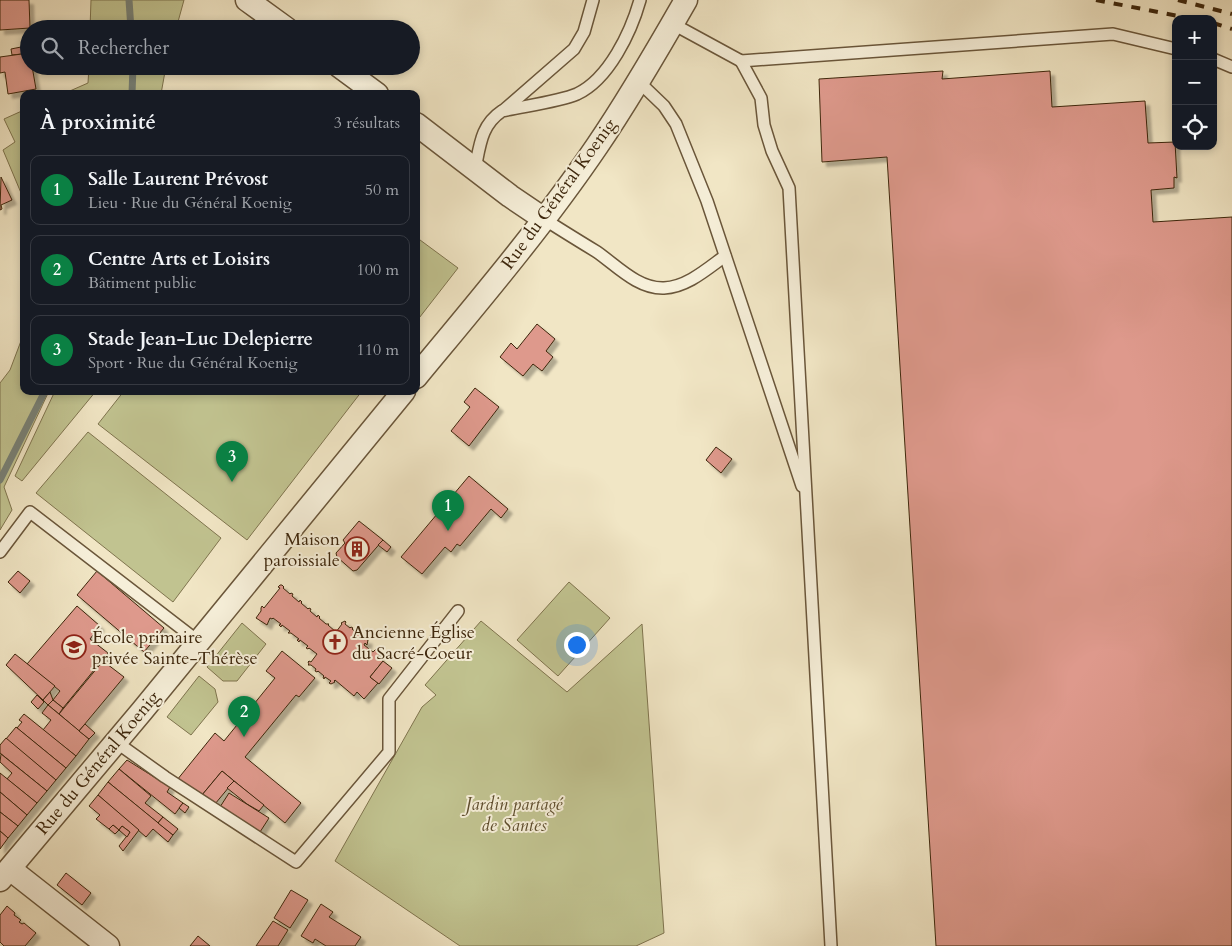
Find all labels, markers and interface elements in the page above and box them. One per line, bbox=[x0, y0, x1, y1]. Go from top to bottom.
map controls bbox=[1172, 15, 1217, 150]
button: + bbox=[1172, 15, 1217, 60]
search box bbox=[20, 20, 420, 75]
icon: search bbox=[38, 34, 66, 62]
text: Rechercher bbox=[78, 35, 169, 61]
button: − bbox=[1172, 60, 1217, 105]
button: locate bbox=[1172, 105, 1217, 150]
text: À proximité bbox=[40, 108, 156, 137]
text: 3 résultats bbox=[334, 112, 400, 134]
street label: Rue du Général Koenig bbox=[496, 113, 623, 275]
text: Salle Laurent Prévost bbox=[88, 166, 268, 192]
text: 1 bbox=[53, 179, 61, 201]
text: 50 m bbox=[365, 179, 399, 201]
text: Lieu · Rue du Général Koenig bbox=[88, 192, 292, 214]
text: Centre Arts et Loisirs bbox=[88, 246, 270, 272]
text: 2 bbox=[53, 259, 61, 281]
text: 100 m bbox=[357, 259, 399, 281]
text: Bâtiment public bbox=[88, 272, 196, 294]
text: Stade Jean-Luc Delepierre bbox=[88, 326, 313, 352]
text: 3 bbox=[53, 339, 61, 361]
text: 110 m bbox=[357, 339, 399, 361]
text: Sport · Rue du Général Koenig bbox=[88, 352, 298, 374]
pin: 3 bbox=[216, 441, 248, 482]
pin: 1 bbox=[432, 490, 464, 531]
place label: Maison paroissiale bbox=[264, 527, 341, 573]
building icon: Maison paroissiale bbox=[344, 536, 370, 562]
place label: Ancienne Église du Sacré-Coeur bbox=[352, 620, 475, 666]
place label: École primaire privée Sainte-Thérèse bbox=[92, 625, 258, 671]
church icon: Ancienne Église du Sacré-Coeur bbox=[322, 629, 348, 655]
your location bbox=[564, 632, 590, 658]
school or university icon: École primaire privée Sainte-Thérèse bbox=[61, 634, 87, 660]
street label: Rue du Général Koenig bbox=[30, 685, 166, 840]
pin: 2 bbox=[228, 696, 260, 737]
park label: Jardin partagé de Santes bbox=[461, 792, 564, 838]

